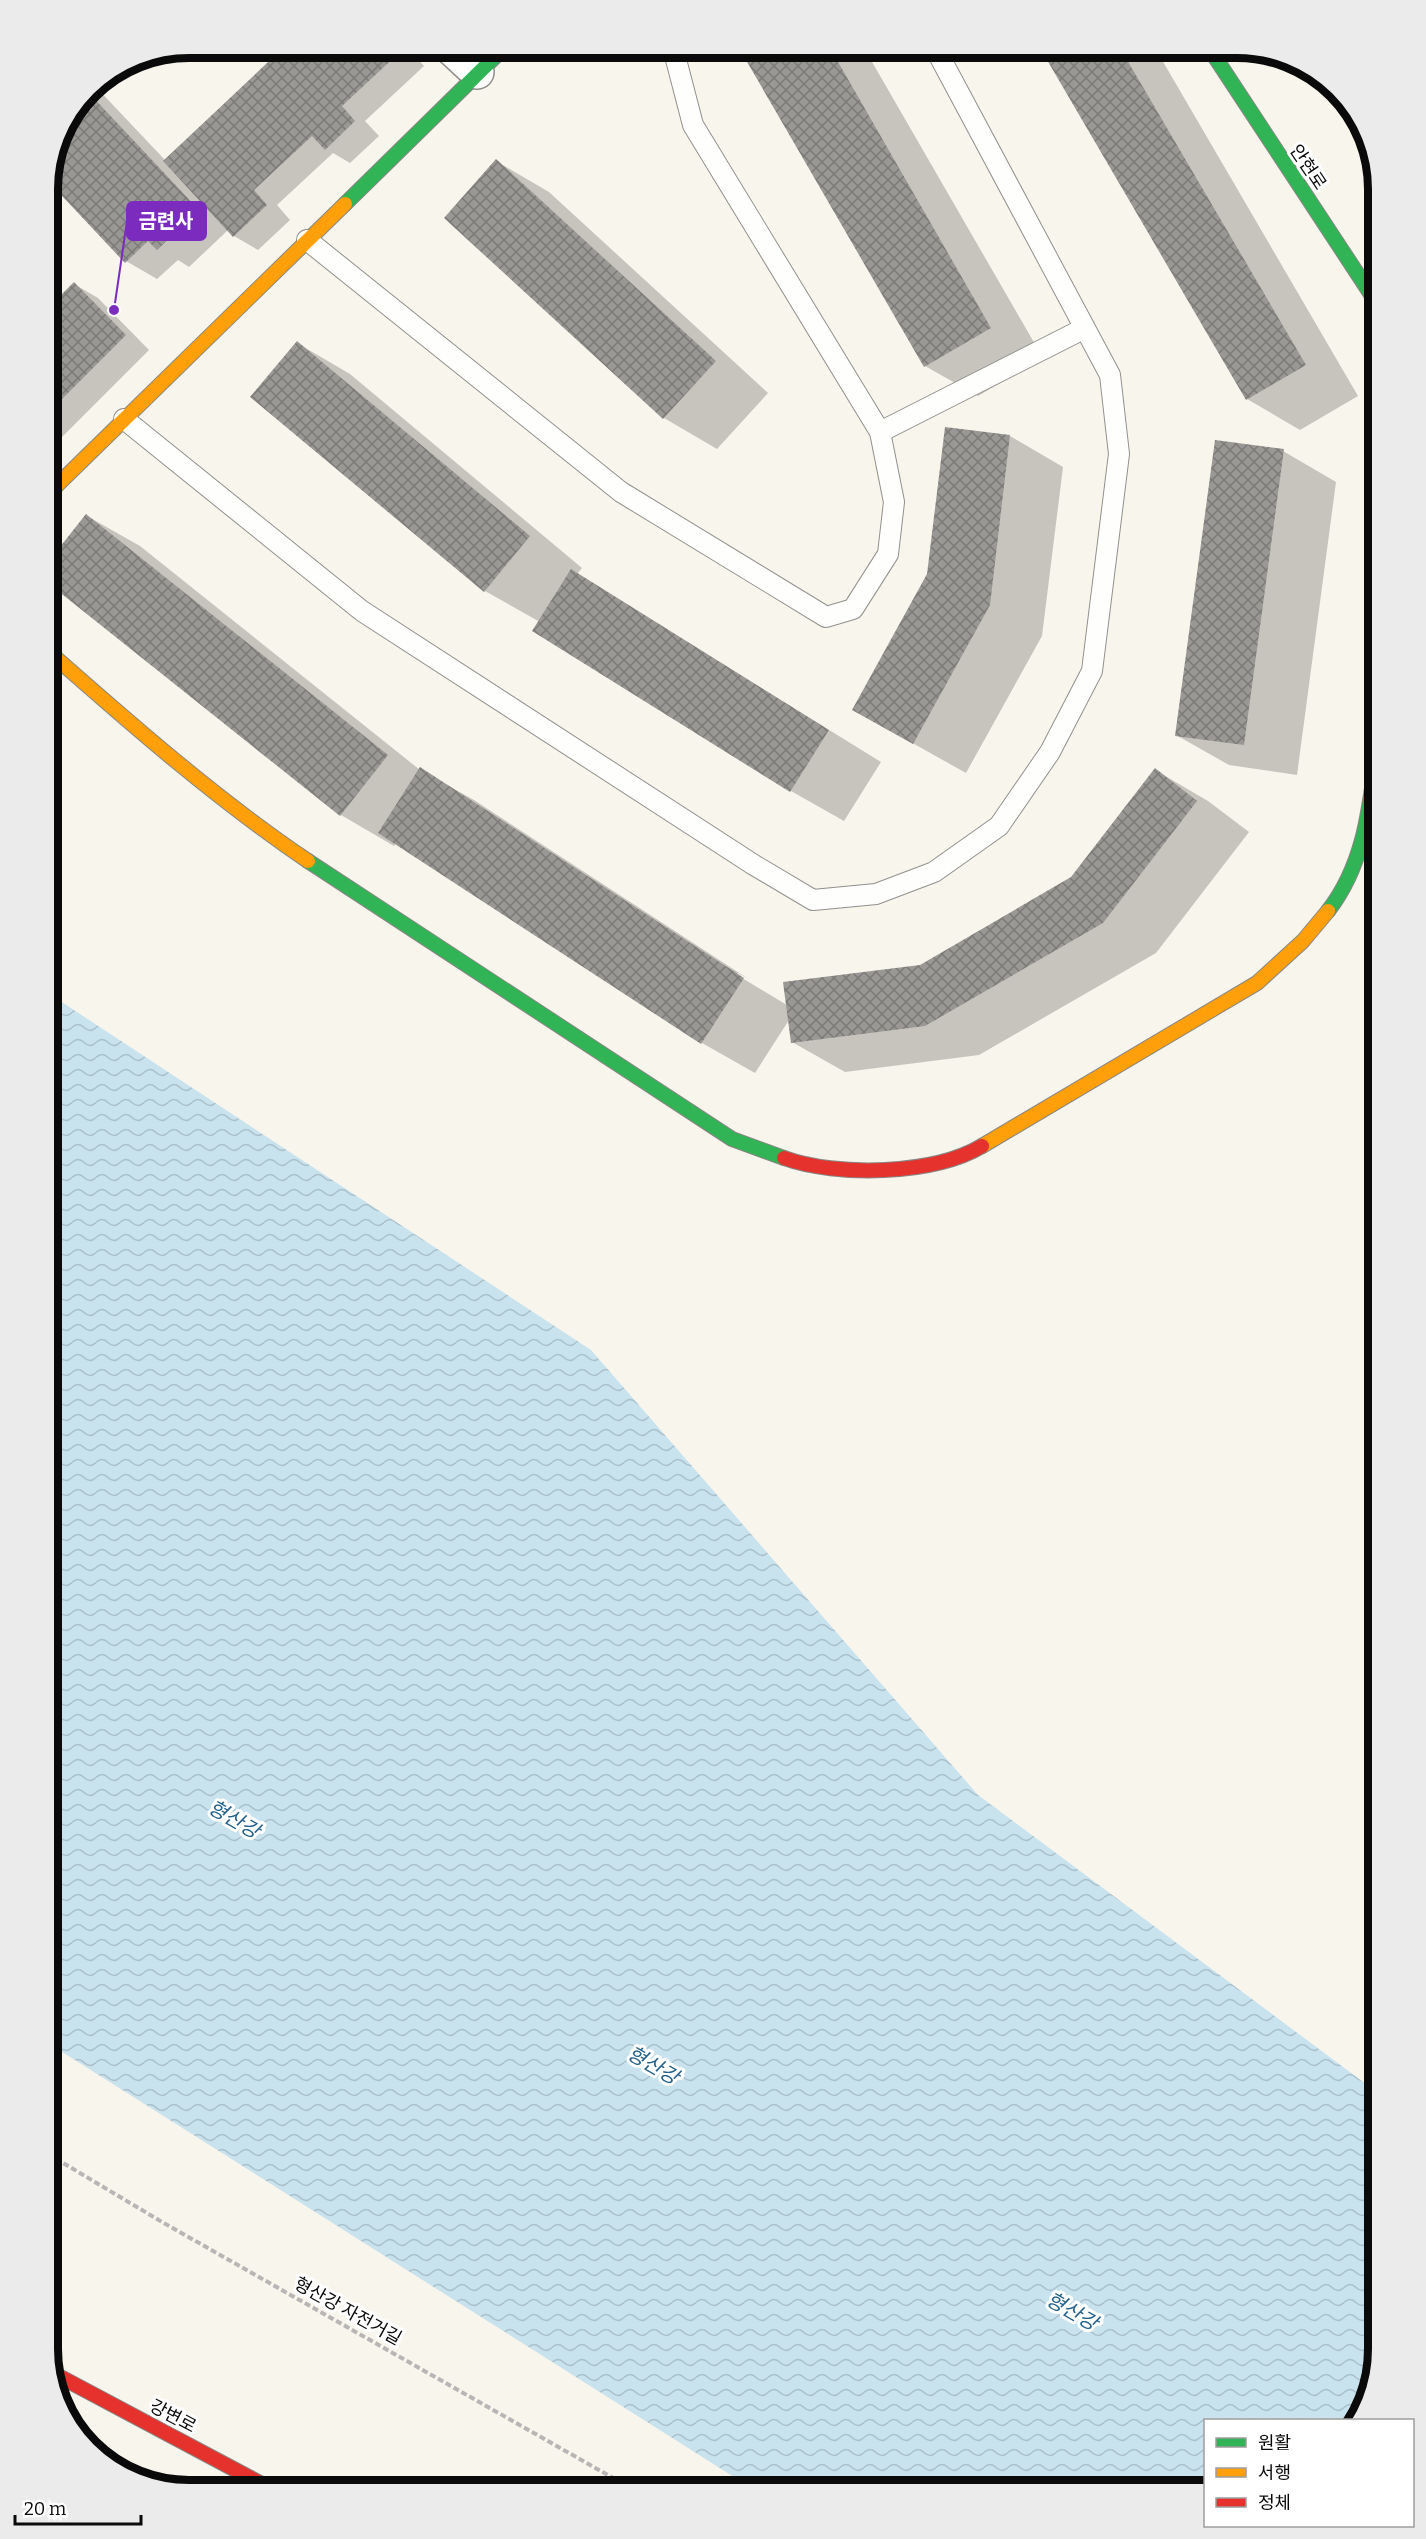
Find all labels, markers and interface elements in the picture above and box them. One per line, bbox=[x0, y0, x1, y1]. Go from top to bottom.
street label: 안현로 bbox=[1285, 140, 1331, 194]
callout: 금련사 bbox=[127, 202, 206, 240]
text: 금련사 bbox=[138, 209, 194, 233]
water label: 형산강 bbox=[204, 1795, 266, 1844]
water label: 형산강 bbox=[623, 2041, 685, 2090]
street label: 형산강 자전거길 bbox=[290, 2272, 406, 2350]
water label: 형산강 bbox=[1042, 2287, 1104, 2336]
street label: 강변로 bbox=[146, 2395, 200, 2437]
legend bbox=[1204, 2419, 1414, 2527]
text: 원활 bbox=[1258, 2432, 1291, 2454]
text: 서행 bbox=[1258, 2462, 1291, 2484]
scale bar bbox=[15, 2488, 141, 2526]
text: 정체 bbox=[1258, 2492, 1291, 2514]
text: 20 m bbox=[24, 2498, 66, 2520]

